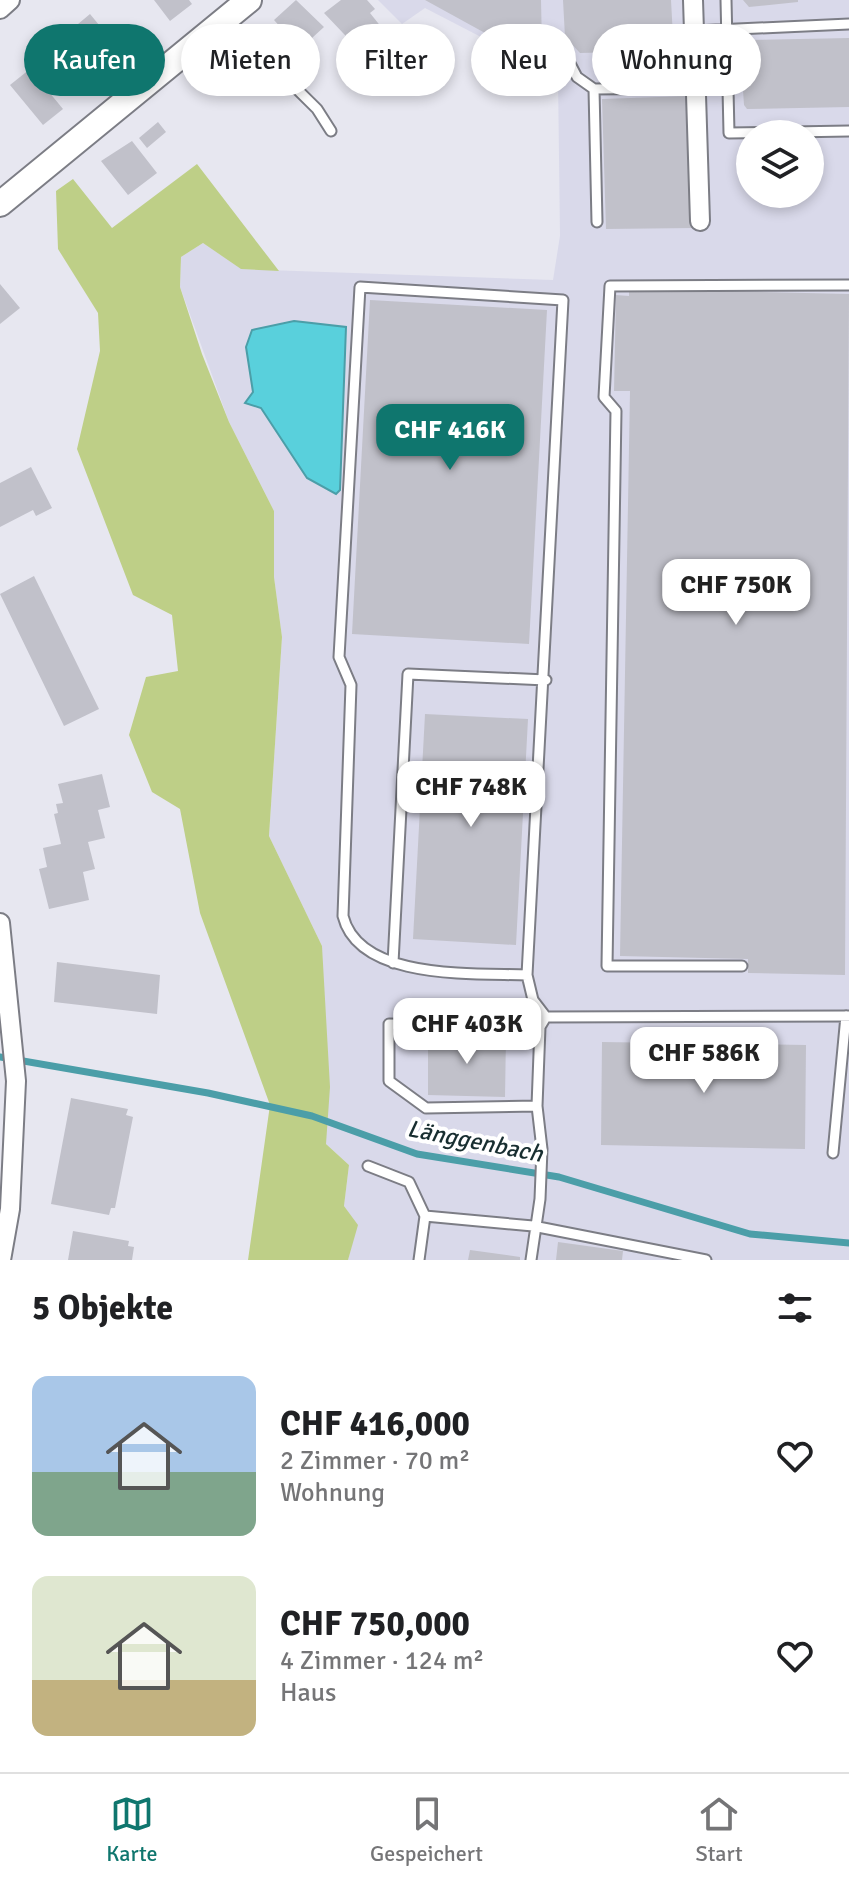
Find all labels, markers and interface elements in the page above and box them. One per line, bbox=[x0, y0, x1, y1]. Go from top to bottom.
chip: Kaufen bbox=[24, 24, 165, 96]
chip: Mieten bbox=[181, 24, 320, 96]
chip: Filter bbox=[336, 24, 455, 96]
chip: Neu bbox=[471, 24, 576, 96]
chip: Wohnung bbox=[592, 24, 761, 96]
map controls bbox=[736, 120, 824, 208]
button: layers bbox=[736, 120, 824, 208]
pin: CHF 416K bbox=[367, 404, 533, 472]
text: CHF 416K bbox=[394, 414, 506, 446]
pin: CHF 750K bbox=[653, 559, 819, 627]
text: CHF 750K bbox=[680, 569, 792, 601]
pin: CHF 748K bbox=[388, 761, 554, 829]
text: CHF 748K bbox=[415, 771, 527, 803]
pin: CHF 403K bbox=[384, 998, 550, 1066]
text: CHF 403K bbox=[411, 1008, 523, 1040]
pin: CHF 586K bbox=[621, 1027, 787, 1095]
text: CHF 586K bbox=[648, 1037, 760, 1069]
water label: Länggenbach bbox=[405, 1113, 546, 1169]
icon: filters bbox=[773, 1286, 817, 1330]
text: 5 Objekte bbox=[32, 1287, 173, 1329]
text: CHF 416,000 bbox=[280, 1403, 470, 1445]
icon: home bbox=[96, 1408, 192, 1504]
icon: heart bbox=[773, 1434, 817, 1478]
text: 2 Zimmer · 70 m² bbox=[280, 1445, 470, 1477]
text: Wohnung bbox=[280, 1477, 385, 1509]
text: CHF 750,000 bbox=[280, 1603, 470, 1645]
icon: home bbox=[96, 1608, 192, 1704]
icon: heart bbox=[773, 1634, 817, 1678]
text: 4 Zimmer · 124 m² bbox=[280, 1645, 484, 1677]
text: Haus bbox=[280, 1677, 336, 1709]
tab: Karte bbox=[106, 1792, 158, 1867]
tab: Gespeichert bbox=[370, 1792, 483, 1867]
tab: Start bbox=[695, 1792, 743, 1867]

